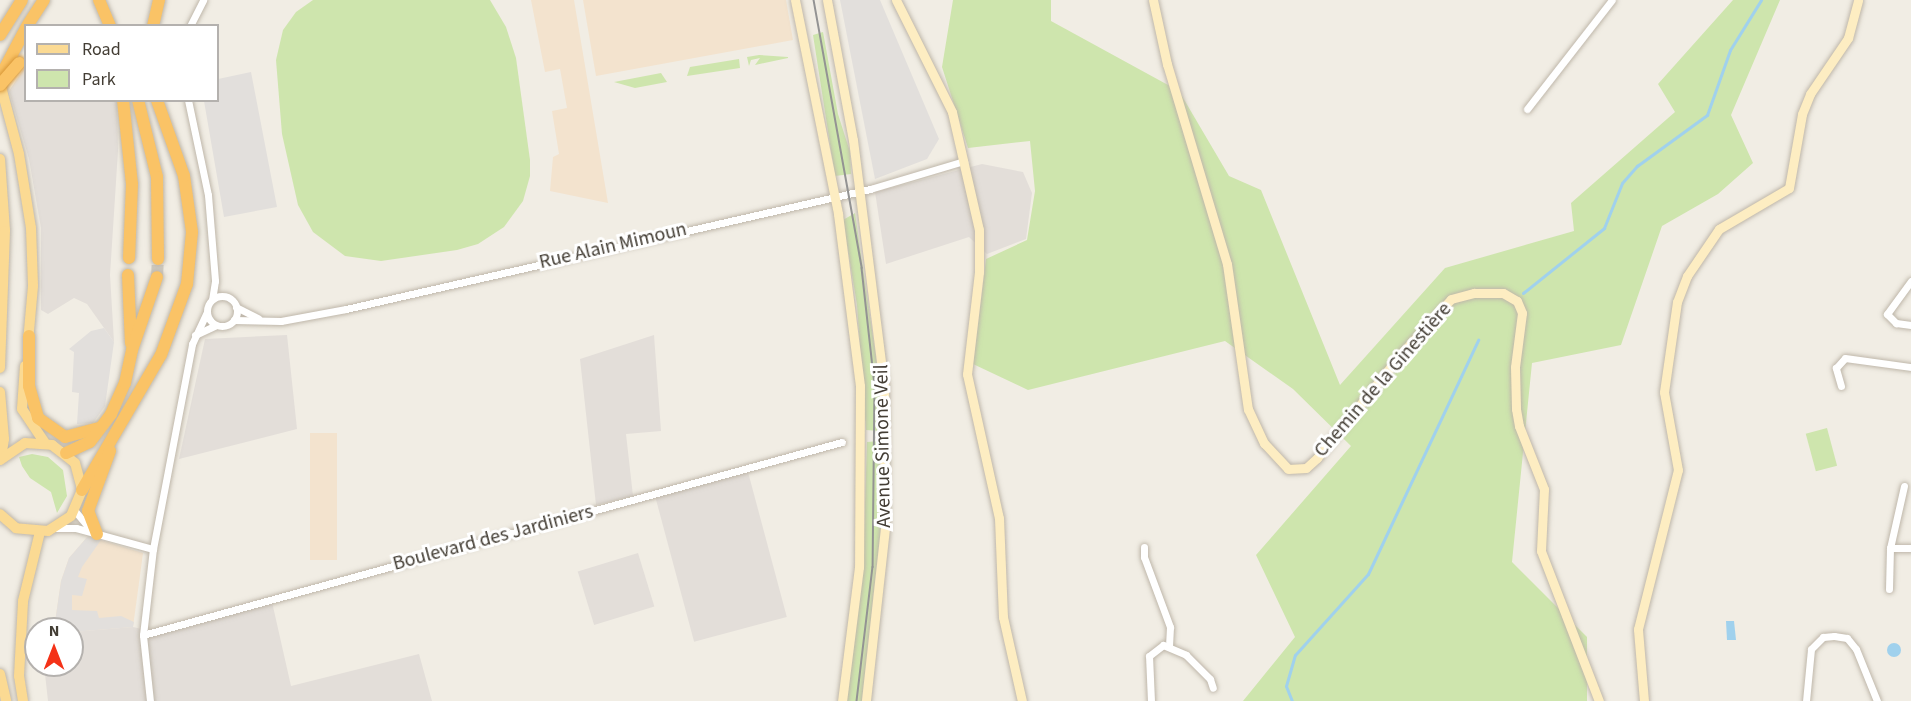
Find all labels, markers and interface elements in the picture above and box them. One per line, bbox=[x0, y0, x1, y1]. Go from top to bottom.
legend bbox=[24, 24, 219, 102]
text: Road bbox=[82, 37, 121, 62]
text: Park bbox=[82, 67, 116, 92]
street label: Rue Alain Mimoun bbox=[537, 217, 689, 275]
street label: Chemin de la Ginestière bbox=[1309, 298, 1457, 462]
street label: Avenue Simone Veil bbox=[870, 364, 896, 528]
street label: Boulevard des Jardiniers bbox=[390, 500, 596, 576]
north arrow bbox=[24, 617, 84, 677]
text: N bbox=[49, 620, 59, 642]

